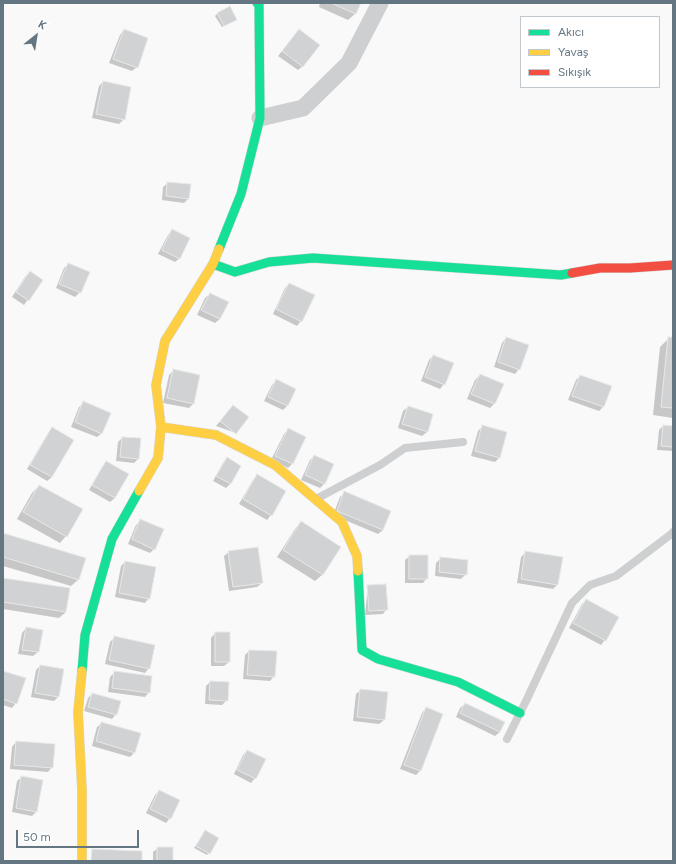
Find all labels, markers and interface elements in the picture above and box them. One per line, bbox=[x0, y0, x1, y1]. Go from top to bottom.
north arrow bbox=[16, 16, 56, 56]
legend bbox=[520, 16, 660, 88]
text: K bbox=[36, 18, 49, 33]
text: Akıcı bbox=[558, 25, 584, 39]
text: Yavaş bbox=[558, 45, 588, 59]
text: Sıkışık bbox=[558, 65, 591, 79]
scale bar bbox=[18, 822, 141, 848]
text: 50 m bbox=[23, 830, 51, 844]

